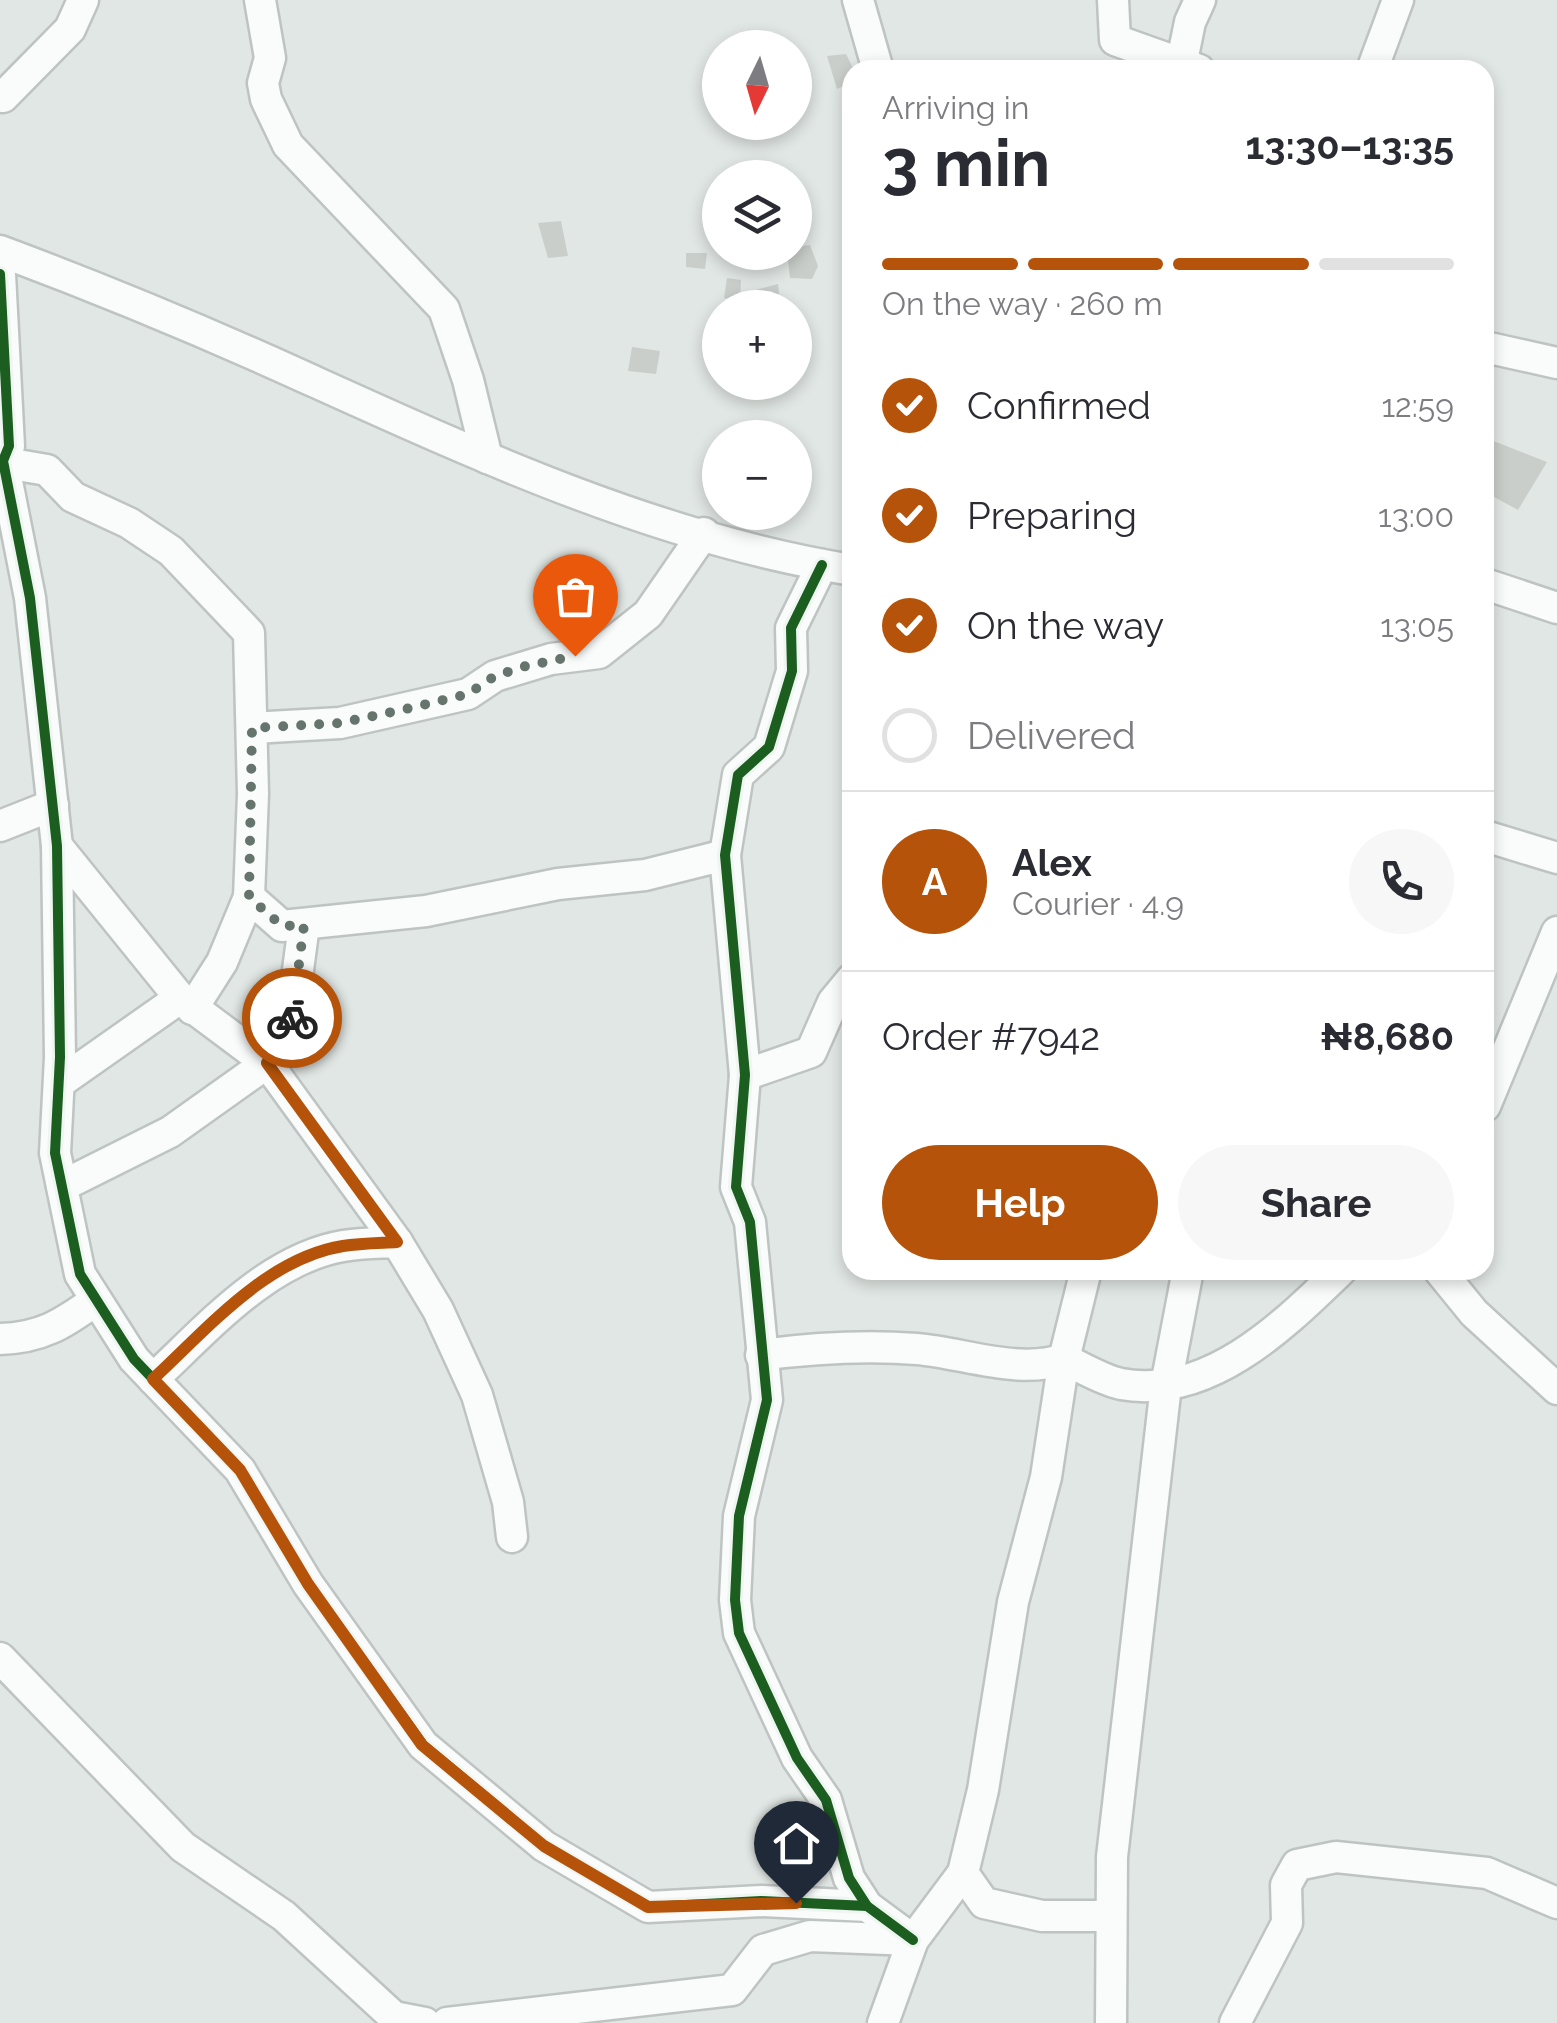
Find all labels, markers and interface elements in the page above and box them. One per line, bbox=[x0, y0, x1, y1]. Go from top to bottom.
north arrow bbox=[702, 30, 812, 140]
map controls bbox=[702, 30, 812, 530]
text: Arriving in bbox=[882, 89, 1029, 126]
text: 13:30–13:35 bbox=[1246, 123, 1454, 168]
text: 3 min bbox=[882, 125, 1050, 201]
button: layers bbox=[702, 160, 812, 270]
text: On the way · 260 m bbox=[882, 285, 1163, 322]
button: + bbox=[702, 290, 812, 400]
icon: check bbox=[882, 378, 937, 433]
text: Confirmed bbox=[967, 383, 1151, 428]
text: 12:59 bbox=[1381, 387, 1454, 424]
button: − bbox=[702, 420, 812, 530]
icon: check bbox=[882, 488, 937, 543]
text: Preparing bbox=[967, 493, 1137, 538]
text: 13:00 bbox=[1378, 497, 1454, 534]
pin bbox=[533, 554, 618, 657]
icon: bag bbox=[548, 569, 603, 624]
icon: check bbox=[882, 598, 937, 653]
text: On the way bbox=[967, 603, 1164, 648]
text: 13:05 bbox=[1380, 607, 1454, 644]
text: Delivered bbox=[967, 713, 1136, 758]
button: phone bbox=[1349, 829, 1454, 934]
text: Alex bbox=[1012, 840, 1092, 885]
text: A bbox=[922, 859, 947, 904]
text: Courier · 4.9 bbox=[1012, 885, 1184, 922]
courier bbox=[242, 968, 342, 1068]
icon: bike bbox=[265, 991, 320, 1046]
text: Order #7942 bbox=[882, 1014, 1100, 1059]
text: ₦8,680 bbox=[1320, 1014, 1454, 1059]
button: Help bbox=[882, 1145, 1158, 1260]
button: Share bbox=[1178, 1145, 1454, 1260]
pin bbox=[754, 1801, 839, 1904]
icon: home bbox=[769, 1816, 824, 1871]

